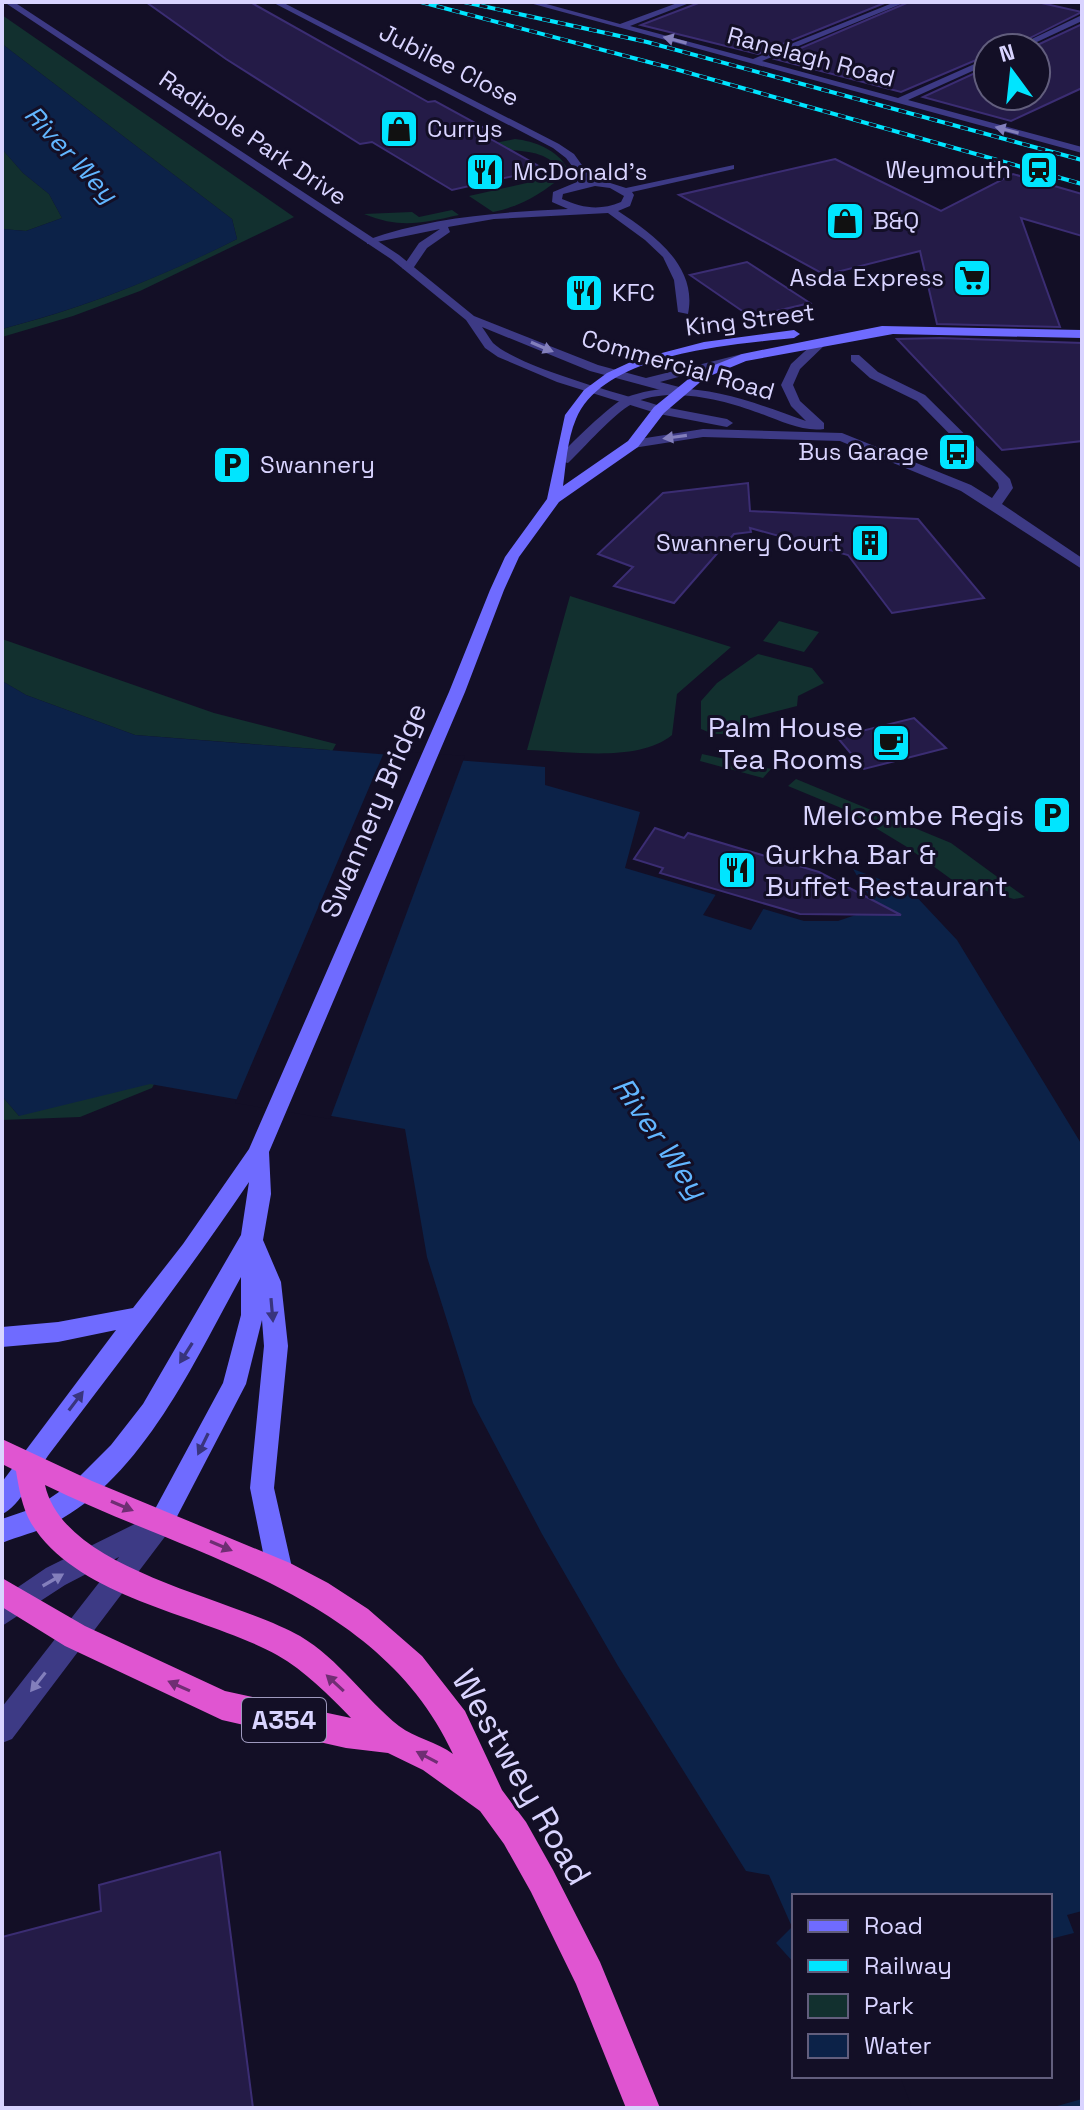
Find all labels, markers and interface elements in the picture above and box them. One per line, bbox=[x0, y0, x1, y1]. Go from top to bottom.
street label: Jubilee Close bbox=[374, 16, 524, 113]
street label: Ranelagh Road bbox=[724, 19, 898, 94]
north arrow bbox=[972, 32, 1052, 112]
one-way arrow bbox=[662, 34, 687, 46]
text: N bbox=[996, 37, 1018, 68]
street label: Radipole Park Drive bbox=[153, 63, 353, 212]
water label: River Wey bbox=[17, 98, 126, 211]
shop icon: Currys bbox=[378, 108, 420, 150]
place label: Currys bbox=[427, 113, 503, 144]
one-way arrow bbox=[994, 123, 1018, 136]
station icon: Weymouth bbox=[1018, 149, 1060, 191]
restaurant icon: McDonald's bbox=[464, 151, 506, 193]
place label: Weymouth bbox=[886, 154, 1011, 185]
place label: McDonald's bbox=[513, 156, 647, 187]
shop icon: B&Q bbox=[824, 200, 866, 242]
place label: B&Q bbox=[873, 205, 919, 236]
supermarket icon: Asda Express bbox=[951, 257, 993, 299]
place label: Asda Express bbox=[789, 262, 944, 293]
restaurant icon: KFC bbox=[563, 272, 605, 314]
place label: KFC bbox=[612, 277, 655, 308]
street label: King Street bbox=[683, 296, 816, 343]
street label: Commercial Road bbox=[578, 322, 778, 407]
one-way arrow bbox=[531, 341, 554, 354]
one-way arrow bbox=[663, 431, 688, 444]
bus stop icon: Bus Garage bbox=[936, 431, 978, 473]
place label: Bus Garage bbox=[798, 436, 929, 467]
parking icon: Swannery bbox=[211, 444, 253, 486]
place label: Swannery bbox=[260, 449, 375, 480]
building icon: Swannery Court bbox=[849, 522, 891, 564]
place label: Swannery Court bbox=[656, 527, 842, 558]
street label: Swannery Bridge bbox=[312, 697, 434, 923]
place label: Palm House Tea Rooms bbox=[708, 709, 863, 777]
cafe icon: Palm House Tea Rooms bbox=[870, 722, 912, 764]
parking icon: Melcombe Regis bbox=[1031, 794, 1073, 836]
place label: Melcombe Regis bbox=[803, 797, 1024, 833]
place label: Gurkha Bar & Buffet Restaurant bbox=[765, 836, 1008, 904]
restaurant icon: Gurkha Bar & Buffet Restaurant bbox=[716, 849, 758, 891]
water label: River Wey bbox=[604, 1069, 718, 1208]
one-way arrow bbox=[266, 1298, 279, 1323]
one-way arrow bbox=[180, 1342, 194, 1364]
one-way arrow bbox=[67, 1391, 83, 1411]
one-way arrow bbox=[196, 1433, 210, 1456]
one-way arrow bbox=[110, 1500, 134, 1513]
one-way arrow bbox=[209, 1539, 233, 1552]
one-way arrow bbox=[42, 1573, 64, 1587]
street label: Westwey Road bbox=[442, 1661, 601, 1893]
one-way arrow bbox=[31, 1672, 47, 1692]
one-way arrow bbox=[326, 1674, 345, 1692]
one-way arrow bbox=[167, 1679, 190, 1693]
road number: A354 bbox=[242, 1698, 326, 1742]
one-way arrow bbox=[415, 1750, 438, 1763]
legend bbox=[792, 1894, 1052, 2078]
text: Road bbox=[864, 1910, 923, 1941]
text: Railway bbox=[864, 1950, 952, 1981]
text: Park bbox=[864, 1990, 914, 2021]
text: Water bbox=[864, 2030, 932, 2061]

